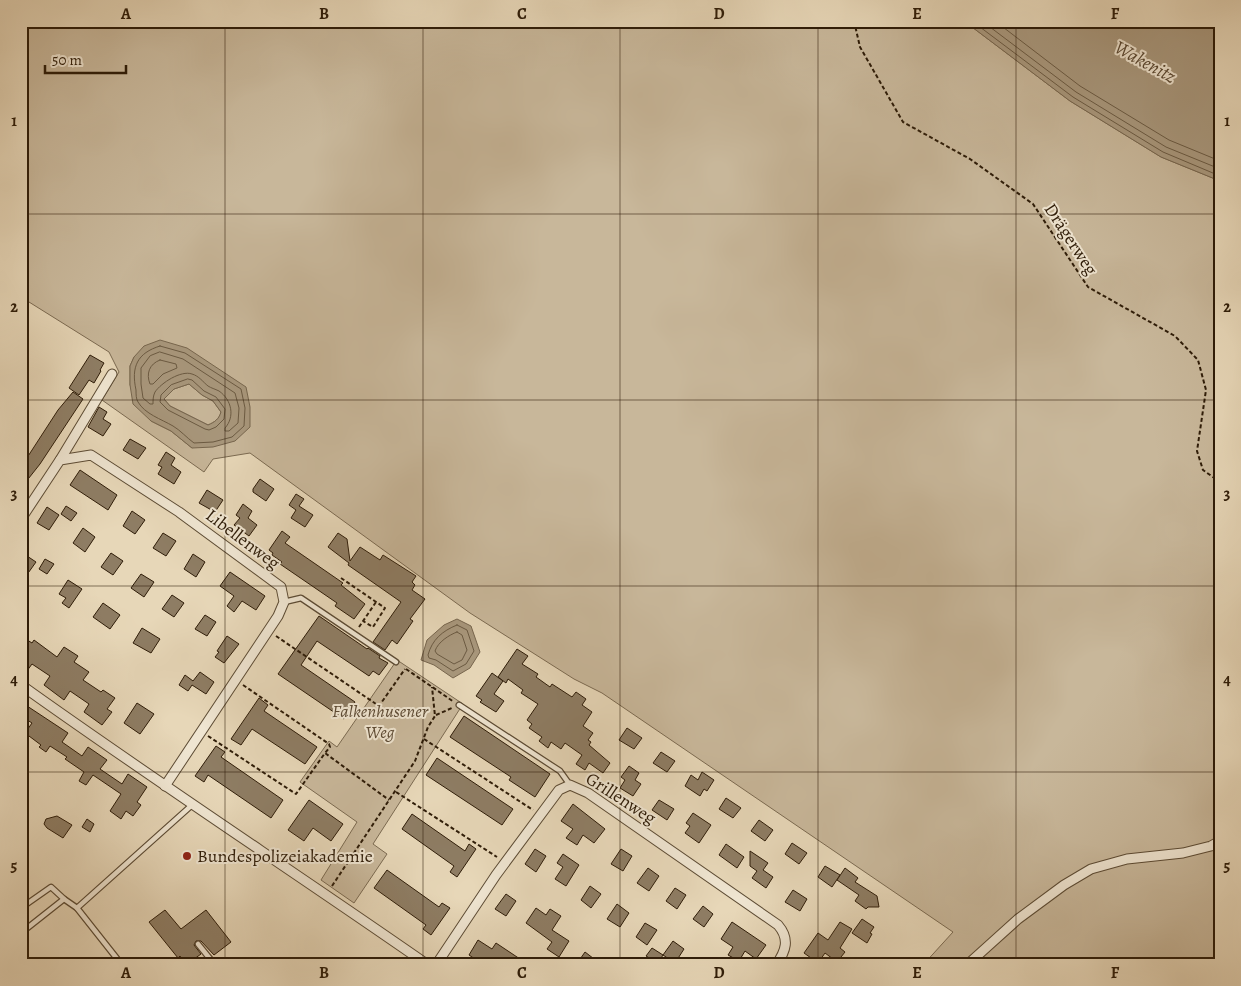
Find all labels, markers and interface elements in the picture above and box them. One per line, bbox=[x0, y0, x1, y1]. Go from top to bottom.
text: A bbox=[120, 3, 132, 25]
text: B bbox=[319, 3, 329, 25]
text: C bbox=[517, 3, 527, 25]
text: D bbox=[713, 3, 725, 25]
text: E bbox=[912, 3, 922, 25]
text: F bbox=[1111, 3, 1120, 25]
water label: Wakenitz bbox=[1110, 34, 1181, 90]
scale bar bbox=[45, 42, 126, 74]
text: 50 m bbox=[52, 50, 82, 70]
text: 1 bbox=[11, 110, 17, 132]
text: 1 bbox=[1224, 110, 1230, 132]
street label: Drägerweg bbox=[1039, 198, 1103, 280]
text: 2 bbox=[10, 296, 18, 318]
text: 2 bbox=[1223, 296, 1231, 318]
text: 3 bbox=[11, 483, 18, 505]
text: 3 bbox=[1224, 483, 1231, 505]
street label: Libellenweg bbox=[201, 503, 285, 575]
text: 4 bbox=[10, 669, 18, 691]
text: 4 bbox=[1223, 669, 1231, 691]
park label: Falkenhusener Weg bbox=[332, 699, 429, 744]
street label: Grillenweg bbox=[581, 766, 661, 830]
place label: Bundespolizeiakademie bbox=[197, 844, 373, 868]
marker: Bundespolizeiakademie bbox=[181, 850, 193, 862]
text: 5 bbox=[11, 855, 18, 877]
text: 5 bbox=[1224, 855, 1231, 877]
text: A bbox=[120, 962, 132, 984]
text: B bbox=[319, 962, 329, 984]
text: C bbox=[517, 962, 527, 984]
text: D bbox=[713, 962, 725, 984]
text: E bbox=[912, 962, 922, 984]
text: F bbox=[1111, 962, 1120, 984]

